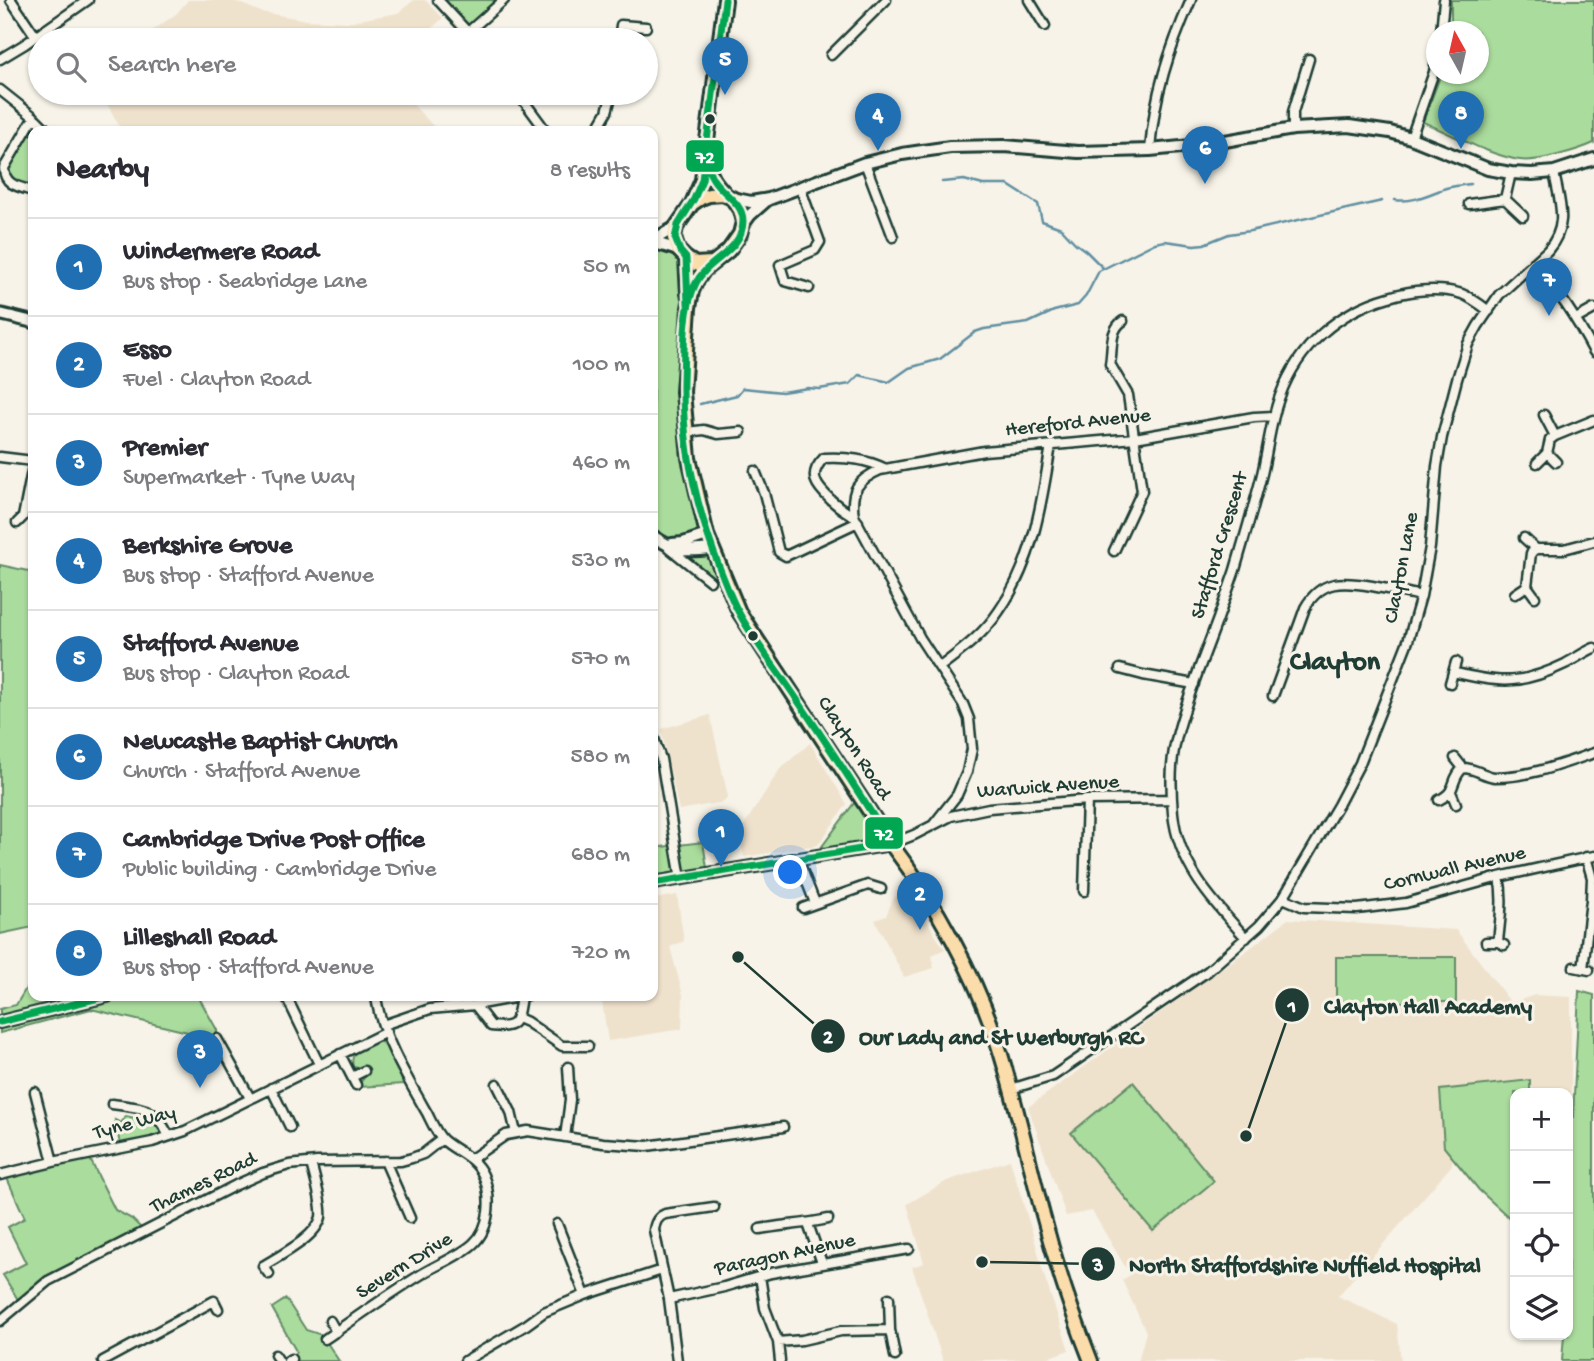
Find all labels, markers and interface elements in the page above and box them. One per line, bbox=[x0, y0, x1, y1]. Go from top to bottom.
north arrow bbox=[1426, 21, 1489, 84]
search box bbox=[28, 28, 658, 105]
pin: 5 bbox=[702, 37, 748, 95]
icon: search bbox=[52, 48, 90, 86]
text: Search here bbox=[108, 51, 236, 82]
pin: 8 bbox=[1438, 91, 1484, 149]
pin: 4 bbox=[855, 93, 901, 151]
unlabelled marker bbox=[703, 112, 717, 126]
pin: 6 bbox=[1182, 126, 1228, 184]
line badge: 72 bbox=[685, 139, 725, 173]
text: 72 bbox=[694, 148, 715, 171]
text: Nearby bbox=[56, 154, 149, 189]
text: 8 results bbox=[550, 158, 630, 185]
text: Windermere Road bbox=[123, 238, 318, 269]
text: 1 bbox=[74, 254, 84, 281]
text: 50 m bbox=[583, 254, 630, 281]
pin: 7 bbox=[1526, 258, 1572, 316]
text: Bus stop · Seabridge Lane bbox=[123, 269, 367, 296]
text: Esso bbox=[123, 336, 172, 367]
text: 2 bbox=[73, 352, 85, 379]
text: 100 m bbox=[573, 352, 630, 379]
text: Fuel · Clayton Road bbox=[123, 367, 310, 394]
street label: Hereford Avenue bbox=[1004, 404, 1153, 444]
text: Premier bbox=[123, 434, 207, 465]
text: 3 bbox=[73, 450, 85, 477]
text: 460 m bbox=[573, 450, 630, 477]
text: Supermarket · Tyne Way bbox=[123, 465, 355, 492]
street label: Stafford Crescent bbox=[1187, 467, 1256, 623]
street label: Clayton Lane bbox=[1380, 509, 1426, 626]
text: Berkshire Grove bbox=[123, 532, 292, 563]
text: 4 bbox=[74, 548, 84, 575]
text: 530 m bbox=[571, 548, 630, 575]
text: Bus stop · Stafford Avenue bbox=[123, 563, 374, 590]
unlabelled marker bbox=[746, 629, 760, 643]
text: Stafford Avenue bbox=[123, 630, 298, 661]
text: 5 bbox=[73, 646, 85, 673]
text: 570 m bbox=[571, 646, 630, 673]
district label: Clayton bbox=[1290, 647, 1381, 680]
text: Bus stop · Clayton Road bbox=[123, 661, 348, 688]
street label: Clayton Road bbox=[810, 693, 897, 807]
text: Newcastle Baptist Church bbox=[123, 728, 398, 759]
text: 6 bbox=[73, 744, 85, 771]
text: 580 m bbox=[570, 744, 630, 771]
text: Church · Stafford Avenue bbox=[123, 759, 360, 786]
street label: Warwick Avenue bbox=[976, 770, 1121, 805]
pin: 1 bbox=[698, 809, 744, 867]
line badge: 72 bbox=[864, 816, 904, 850]
text: 72 bbox=[873, 825, 894, 848]
text: Cambridge Drive Post Office bbox=[123, 826, 425, 857]
street label: Cornwall Avenue bbox=[1382, 841, 1530, 898]
text: 7 bbox=[73, 842, 85, 869]
text: 680 m bbox=[571, 842, 630, 869]
your location bbox=[773, 855, 807, 889]
text: Public building · Cambridge Drive bbox=[123, 857, 436, 884]
pin: 2 bbox=[897, 872, 943, 930]
text: Lilleshall Road bbox=[123, 924, 275, 955]
text: 8 bbox=[73, 940, 85, 967]
text: 720 m bbox=[572, 940, 630, 967]
text: Bus stop · Stafford Avenue bbox=[123, 955, 374, 982]
callout: Clayton Hall Academy bbox=[1275, 983, 1546, 1027]
text: Clayton Hall Academy bbox=[1324, 995, 1533, 1022]
text: 1 bbox=[1287, 996, 1296, 1021]
callout: Our Lady and St Werburgh RC bbox=[811, 1014, 1157, 1058]
text: Our Lady and St Werburgh RC bbox=[859, 1026, 1145, 1053]
text: 2 bbox=[823, 1027, 834, 1052]
pin: 3 bbox=[177, 1030, 223, 1088]
map controls bbox=[1510, 1088, 1573, 1340]
button: + bbox=[1510, 1088, 1573, 1151]
street label: Tyne Way bbox=[90, 1101, 179, 1147]
street label: Thames Road bbox=[146, 1147, 263, 1221]
button: − bbox=[1510, 1151, 1573, 1214]
button: locate bbox=[1510, 1214, 1573, 1277]
street label: Severn Drive bbox=[352, 1227, 459, 1306]
street label: Paragon Avenue bbox=[711, 1229, 859, 1283]
callout: North Staffordshire Nuffield Hospital bbox=[1080, 1242, 1495, 1286]
text: North Staffordshire Nuffield Hospital bbox=[1129, 1254, 1481, 1281]
text: 3 bbox=[1092, 1255, 1104, 1280]
button: layers bbox=[1510, 1277, 1573, 1340]

